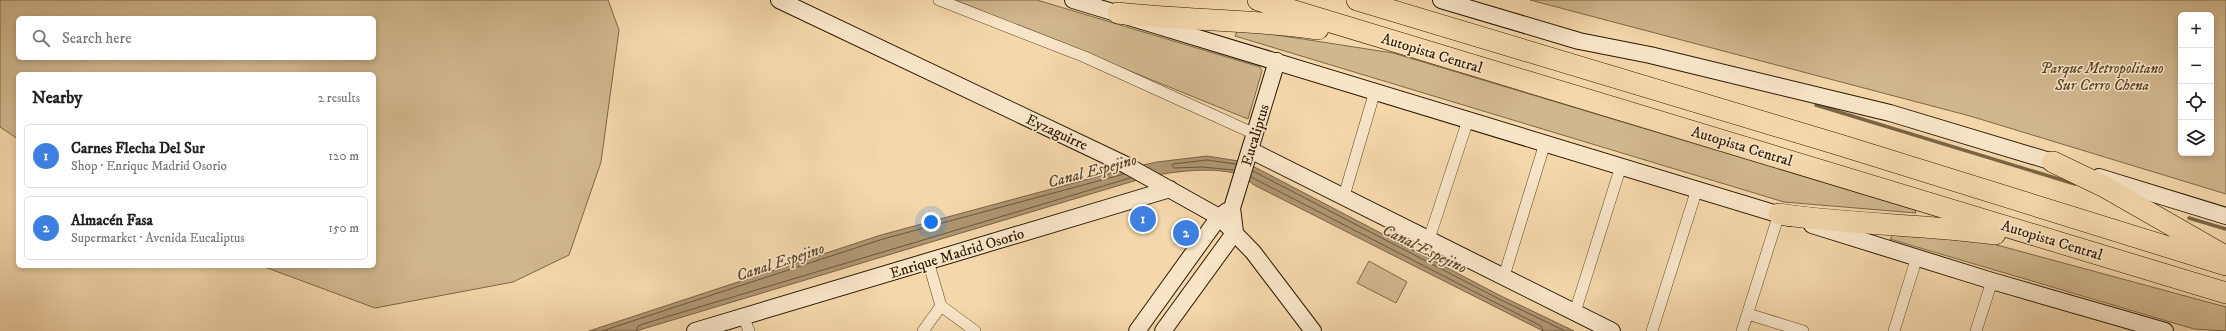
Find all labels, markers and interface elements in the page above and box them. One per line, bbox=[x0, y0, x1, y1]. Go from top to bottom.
map controls bbox=[2178, 12, 2214, 156]
button: + bbox=[2178, 12, 2214, 48]
search box bbox=[16, 16, 376, 60]
icon: search bbox=[30, 27, 52, 49]
text: Search here bbox=[62, 29, 131, 48]
street label: Autopista Central bbox=[1379, 29, 1485, 78]
button: − bbox=[2178, 48, 2214, 84]
park label: Parque Metropolitano Sur Cerro Chena bbox=[2040, 59, 2164, 95]
button: locate bbox=[2178, 84, 2214, 120]
text: Nearby bbox=[32, 87, 82, 109]
text: 2 results bbox=[318, 90, 360, 106]
street label: Eucaliptus bbox=[1237, 102, 1274, 168]
street label: Eyzaguirre bbox=[1023, 110, 1091, 155]
button: layers bbox=[2178, 120, 2214, 156]
street label: Autopista Central bbox=[1689, 122, 1795, 171]
text: Carnes Flecha Del Sur bbox=[71, 139, 205, 158]
text: 1 bbox=[44, 148, 48, 164]
text: 120 m bbox=[328, 148, 359, 164]
water label: Canal Espejino bbox=[1045, 149, 1139, 193]
text: Shop · Enrique Madrid Osorio bbox=[71, 158, 227, 174]
pin: 1 bbox=[1130, 204, 1156, 234]
text: Almacén Fasa bbox=[71, 211, 153, 230]
your location bbox=[921, 212, 941, 232]
street label: Autopista Central bbox=[1999, 216, 2105, 265]
pin: 2 bbox=[1173, 218, 1199, 248]
text: 2 bbox=[43, 220, 49, 236]
text: 150 m bbox=[328, 220, 359, 236]
water label: Canal Espejino bbox=[1379, 220, 1470, 278]
street label: Enrique Madrid Osorio bbox=[888, 224, 1027, 283]
text: Supermarket · Avenida Eucaliptus bbox=[71, 230, 245, 246]
water label: Canal Espejino bbox=[734, 238, 827, 286]

